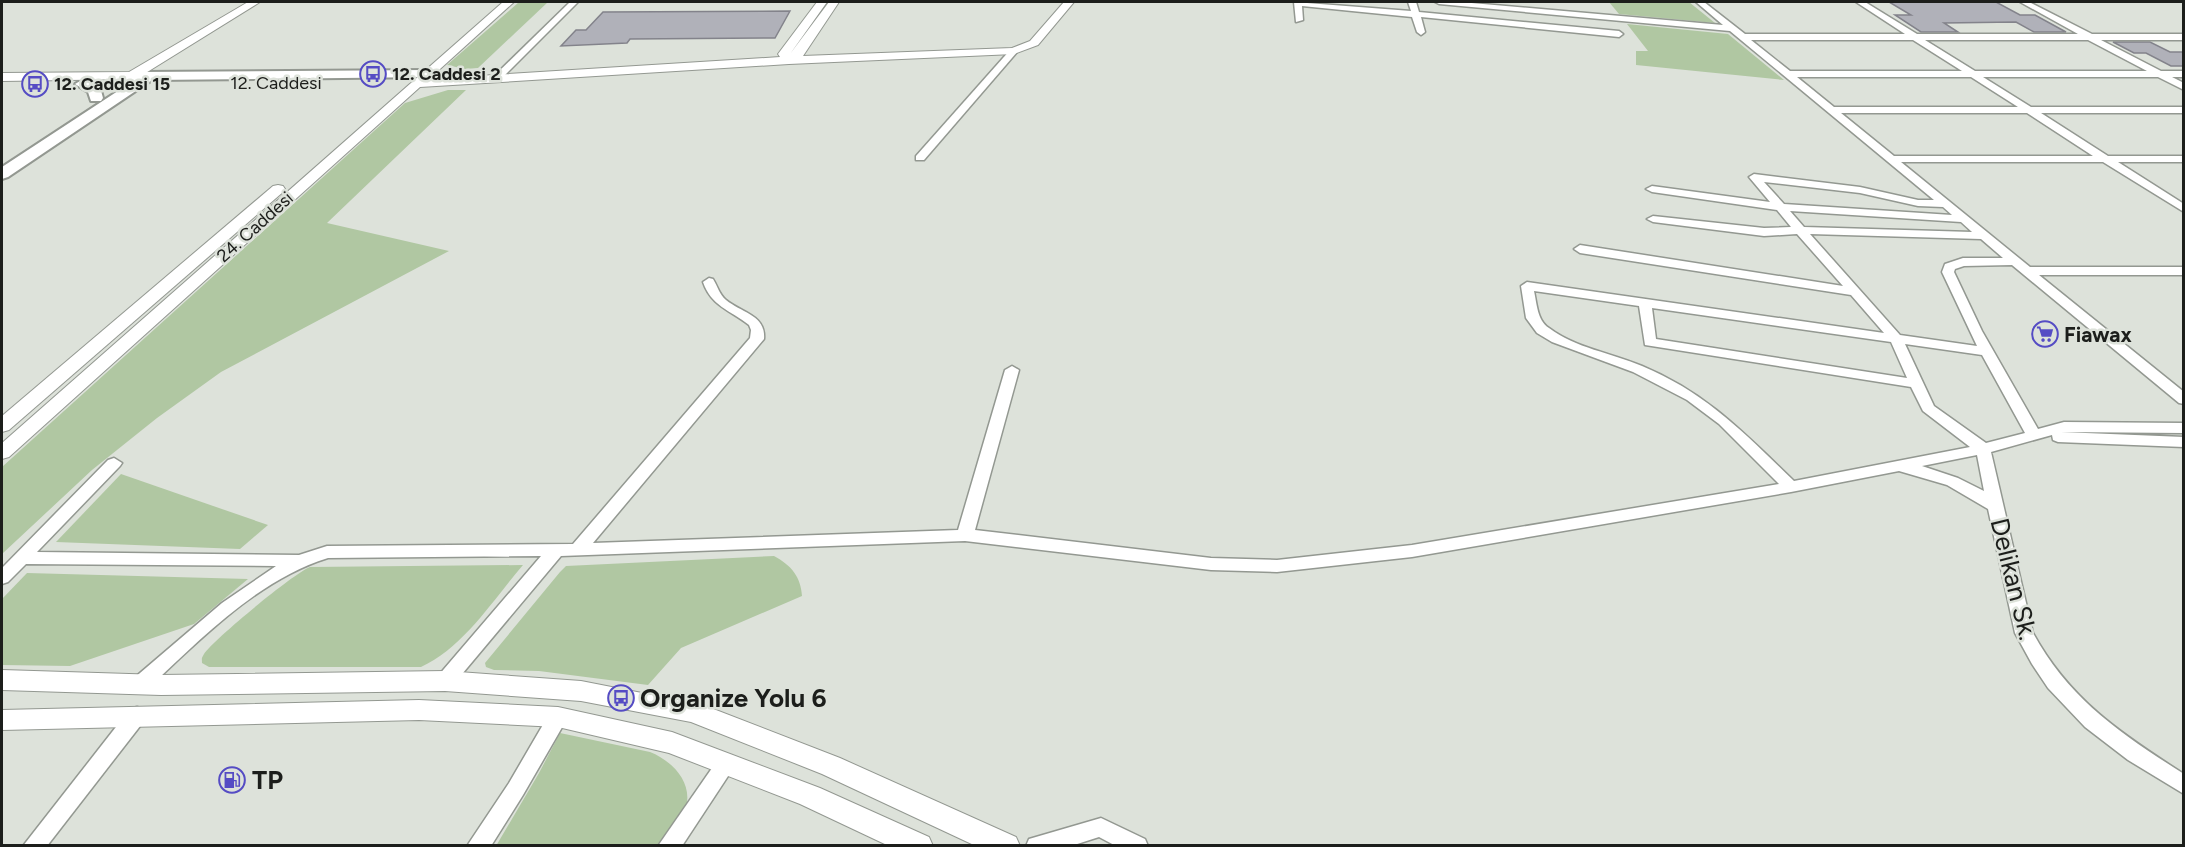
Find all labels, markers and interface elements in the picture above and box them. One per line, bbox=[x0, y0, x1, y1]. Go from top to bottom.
bus stop icon: 12. Caddesi 2 bbox=[358, 59, 388, 89]
place label: 12. Caddesi 2 bbox=[392, 63, 501, 85]
bus stop icon: 12. Caddesi 15 bbox=[20, 69, 50, 99]
street label: 12. Caddesi bbox=[230, 72, 322, 94]
place label: 12. Caddesi 15 bbox=[54, 73, 170, 95]
street label: 24. Caddesi bbox=[212, 187, 298, 267]
supermarket icon: Fiawax bbox=[2030, 319, 2060, 349]
place label: Fiawax bbox=[2064, 322, 2132, 347]
street label: Delikan Sk. bbox=[1983, 515, 2045, 643]
place label: Organize Yolu 6 bbox=[640, 682, 827, 714]
bus stop icon: Organize Yolu 6 bbox=[606, 683, 636, 713]
place label: TP bbox=[252, 764, 283, 796]
fuel station icon: TP bbox=[217, 765, 247, 795]

